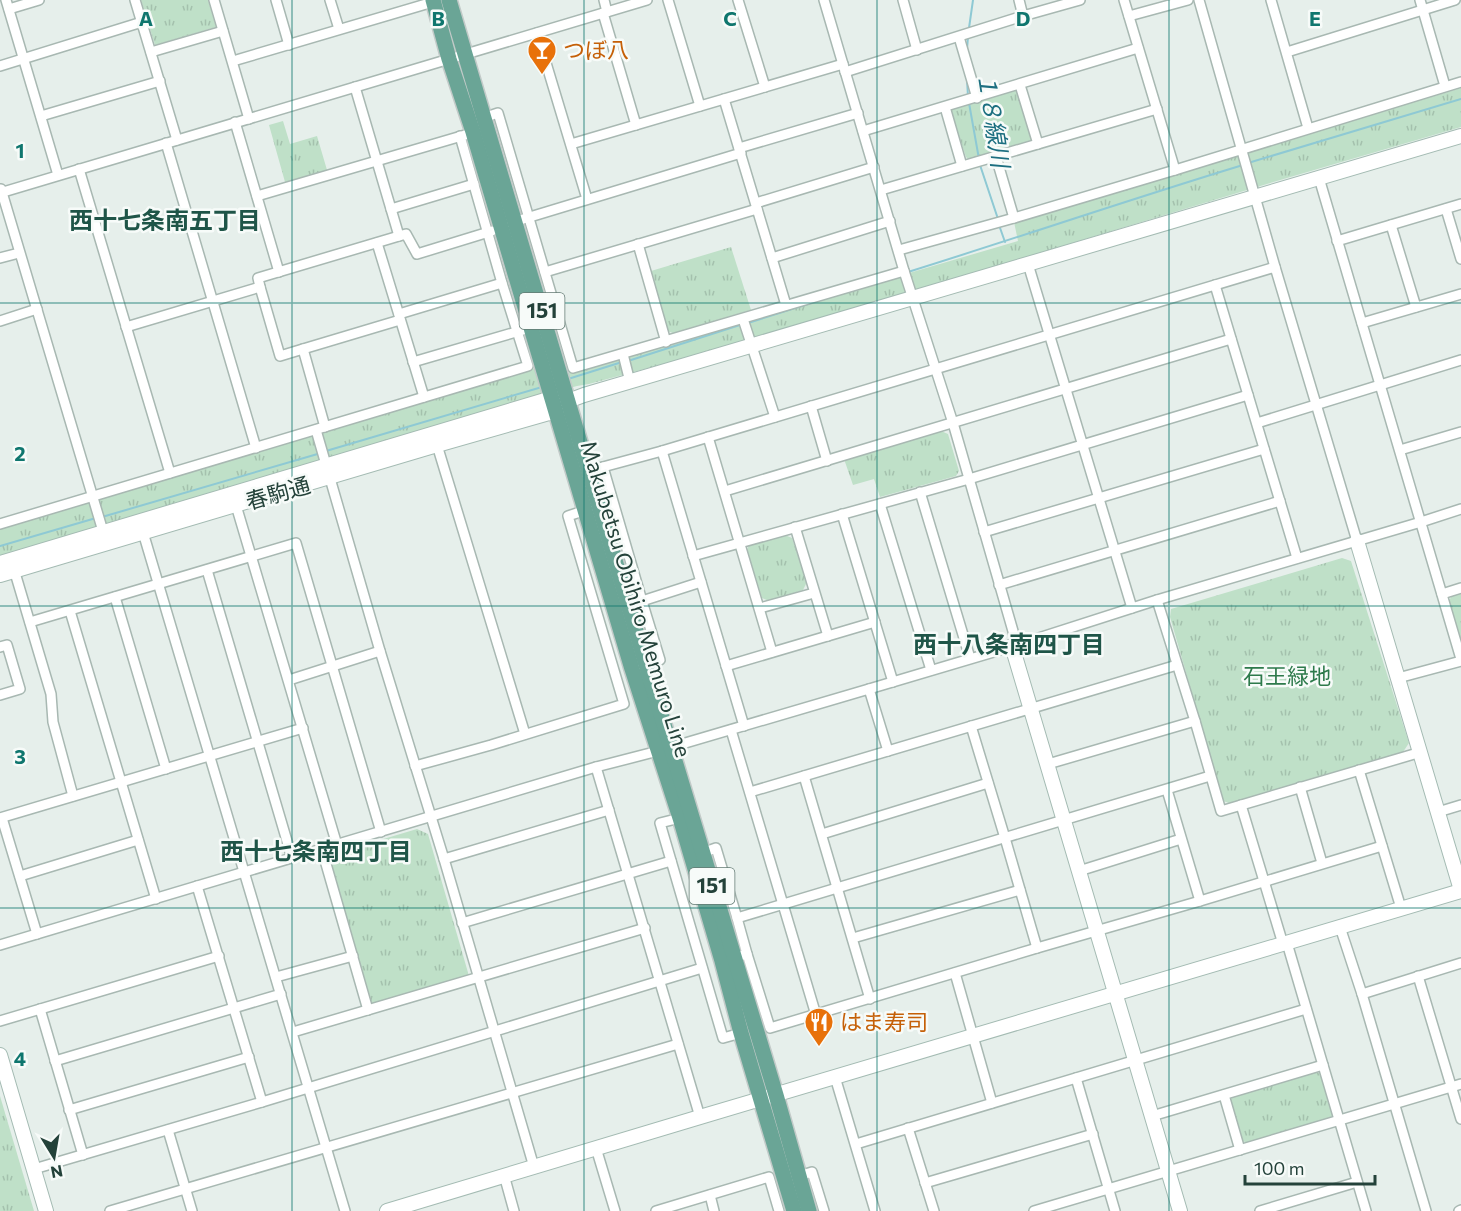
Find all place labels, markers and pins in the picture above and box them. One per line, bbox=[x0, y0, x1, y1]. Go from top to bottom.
bar icon: つぼ八 bbox=[526, 34, 558, 76]
place label: つぼ八 bbox=[563, 36, 629, 63]
restaurant icon: はま寿司 bbox=[803, 1006, 835, 1048]
place label: はま寿司 bbox=[840, 1008, 928, 1035]

